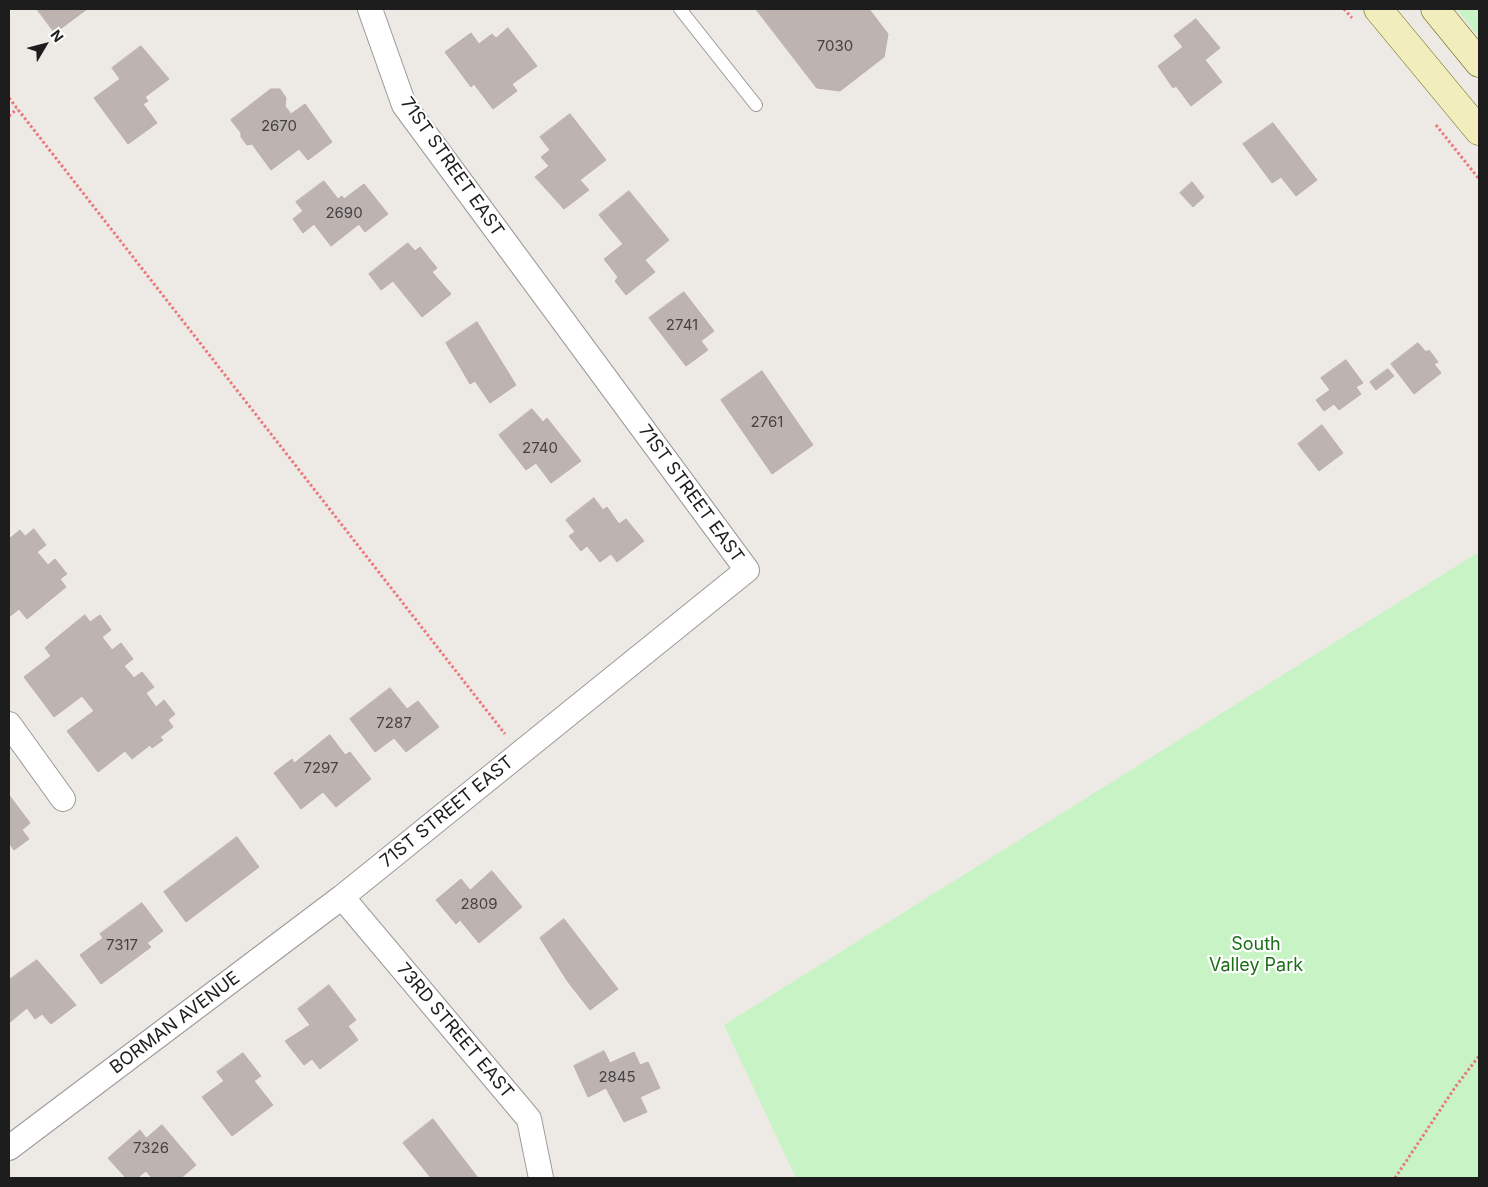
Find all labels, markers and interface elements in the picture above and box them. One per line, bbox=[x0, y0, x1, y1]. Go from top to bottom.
north arrow bbox=[20, 20, 70, 70]
text: N bbox=[47, 26, 67, 45]
house number: 7030 bbox=[817, 37, 853, 55]
street label: 71ST STREET EAST bbox=[396, 93, 508, 241]
house number: 2670 bbox=[261, 117, 297, 135]
house number: 2690 bbox=[325, 204, 363, 222]
house number: 2741 bbox=[666, 316, 698, 334]
house number: 2761 bbox=[751, 413, 783, 431]
street label: 71ST STREET EAST bbox=[634, 421, 748, 567]
house number: 2740 bbox=[522, 439, 558, 457]
house number: 7287 bbox=[376, 714, 412, 732]
street label: 71ST STREET EAST bbox=[376, 752, 518, 872]
house number: 7297 bbox=[303, 759, 339, 777]
house number: 2809 bbox=[460, 895, 498, 913]
park label: South Valley Park bbox=[1209, 934, 1303, 976]
house number: 7317 bbox=[106, 936, 138, 954]
street label: 73RD STREET EAST bbox=[392, 959, 518, 1103]
street label: BORMAN AVENUE bbox=[106, 967, 244, 1079]
house number: 2845 bbox=[598, 1068, 636, 1086]
house number: 7326 bbox=[133, 1139, 169, 1157]

